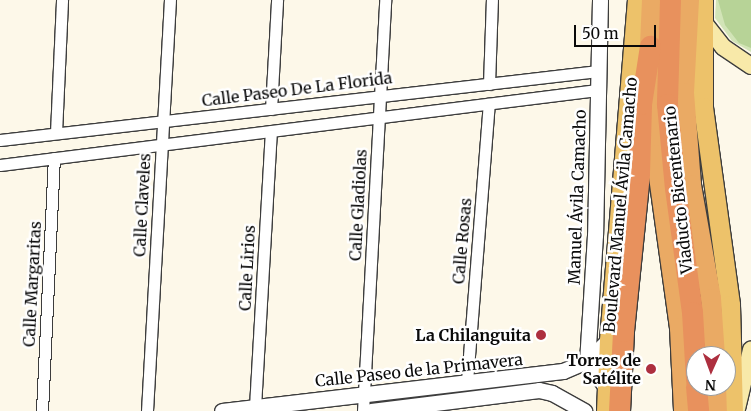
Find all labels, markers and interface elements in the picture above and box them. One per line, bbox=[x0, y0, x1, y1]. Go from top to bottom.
scale bar bbox=[576, 15, 658, 47]
text: 50 m bbox=[582, 24, 619, 43]
street label: Calle Paseo De La Florida bbox=[201, 68, 393, 110]
street label: Boulevard Manuel Ávila Camacho bbox=[599, 76, 641, 334]
street label: Viaducto Bicentenario bbox=[660, 105, 696, 275]
street label: Manuel Ávila Camacho bbox=[564, 109, 590, 285]
street label: Calle Gladiolas bbox=[345, 149, 371, 261]
street label: Calle Claveles bbox=[130, 153, 154, 257]
street label: Calle Rosas bbox=[449, 197, 475, 285]
street label: Calle Margaritas bbox=[19, 221, 45, 347]
street label: Calle Lirios bbox=[235, 225, 259, 311]
place label: La Chilanguita bbox=[415, 325, 531, 345]
marker: La Chilanguita bbox=[535, 329, 547, 341]
north arrow bbox=[686, 346, 736, 396]
street label: Calle Paseo de la Primavera bbox=[314, 350, 524, 390]
place label: Torres de Satélite bbox=[567, 350, 641, 388]
marker: Torres de Satélite bbox=[645, 363, 657, 375]
text: N bbox=[705, 376, 716, 394]

